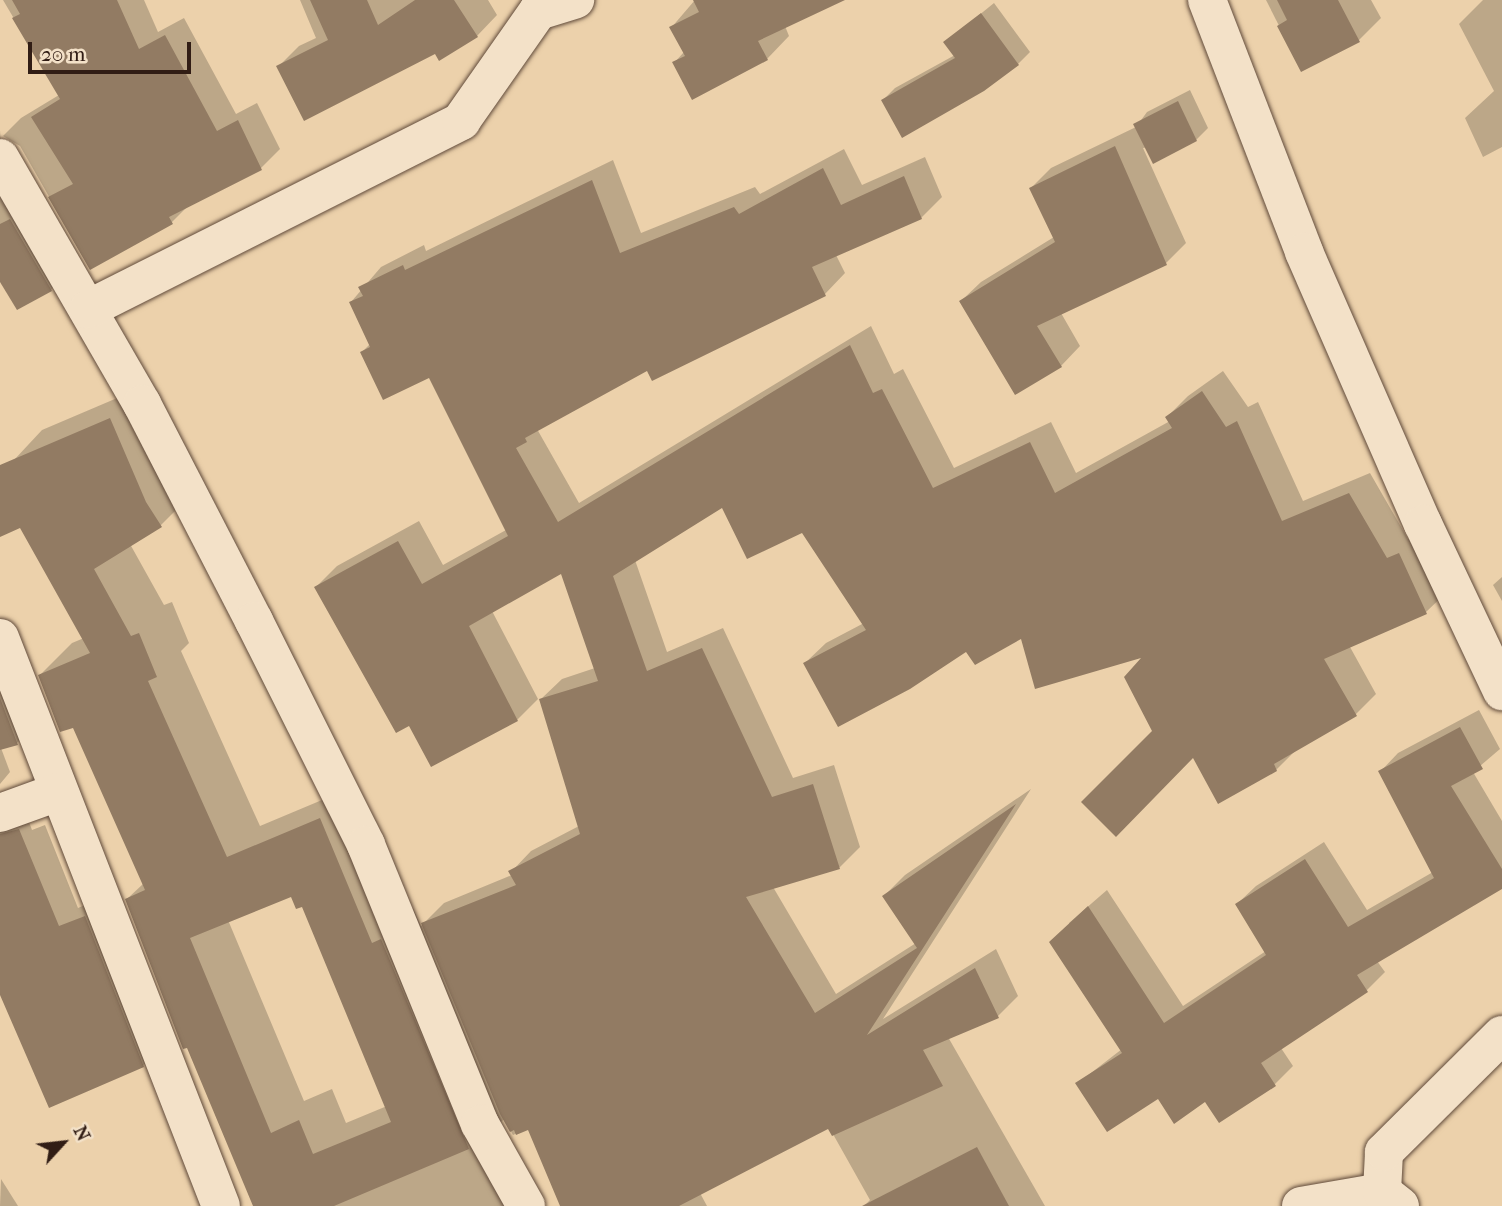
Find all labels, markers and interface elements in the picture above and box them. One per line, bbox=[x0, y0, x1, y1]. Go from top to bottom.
scale bar bbox=[32, 28, 194, 72]
text: 20 m bbox=[41, 42, 85, 66]
north arrow bbox=[28, 1108, 98, 1178]
text: N bbox=[69, 1122, 95, 1145]

